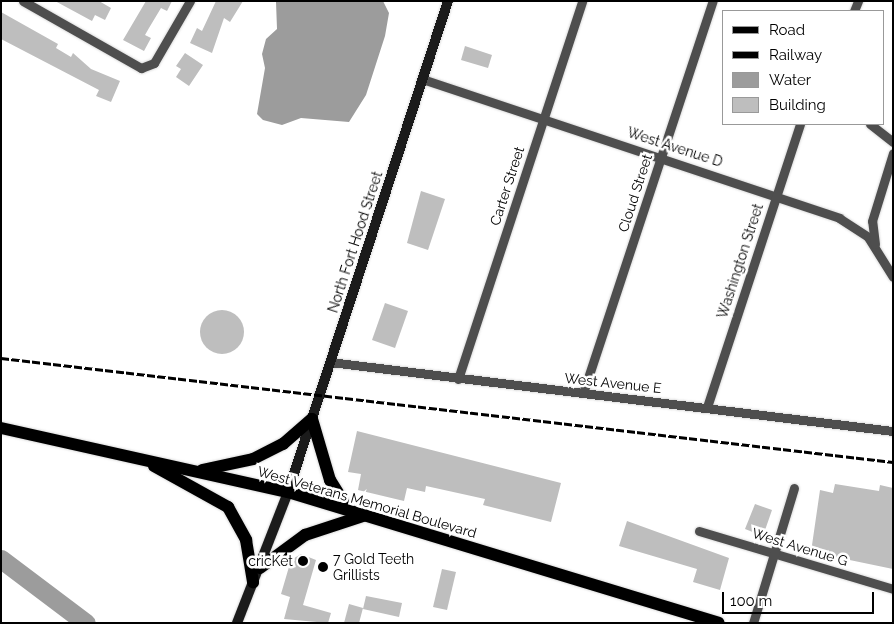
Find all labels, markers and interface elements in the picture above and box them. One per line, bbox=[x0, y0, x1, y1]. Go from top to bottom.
legend bbox=[722, 10, 884, 125]
text: Road bbox=[769, 21, 805, 39]
text: Railway bbox=[769, 46, 822, 64]
text: Water bbox=[769, 71, 811, 89]
text: Building bbox=[769, 96, 826, 114]
street label: West Avenue D bbox=[625, 124, 725, 170]
street label: Carter Street bbox=[486, 144, 528, 228]
street label: Cloud Street bbox=[614, 152, 656, 234]
street label: North Fort Hood Street bbox=[324, 169, 386, 315]
street label: Washington Street bbox=[714, 201, 766, 321]
street label: West Avenue E bbox=[563, 370, 663, 396]
street label: West Veterans Memorial Boulevard bbox=[255, 462, 479, 542]
street label: West Avenue G bbox=[750, 524, 850, 570]
place label: 7 Gold Teeth Grillists bbox=[333, 551, 415, 584]
place label: cricKet bbox=[248, 553, 293, 569]
marker: cricKet bbox=[297, 555, 309, 567]
marker: 7 Gold Teeth Grillists bbox=[317, 561, 329, 573]
scale bar bbox=[724, 582, 876, 614]
text: 100 m bbox=[730, 592, 772, 610]

